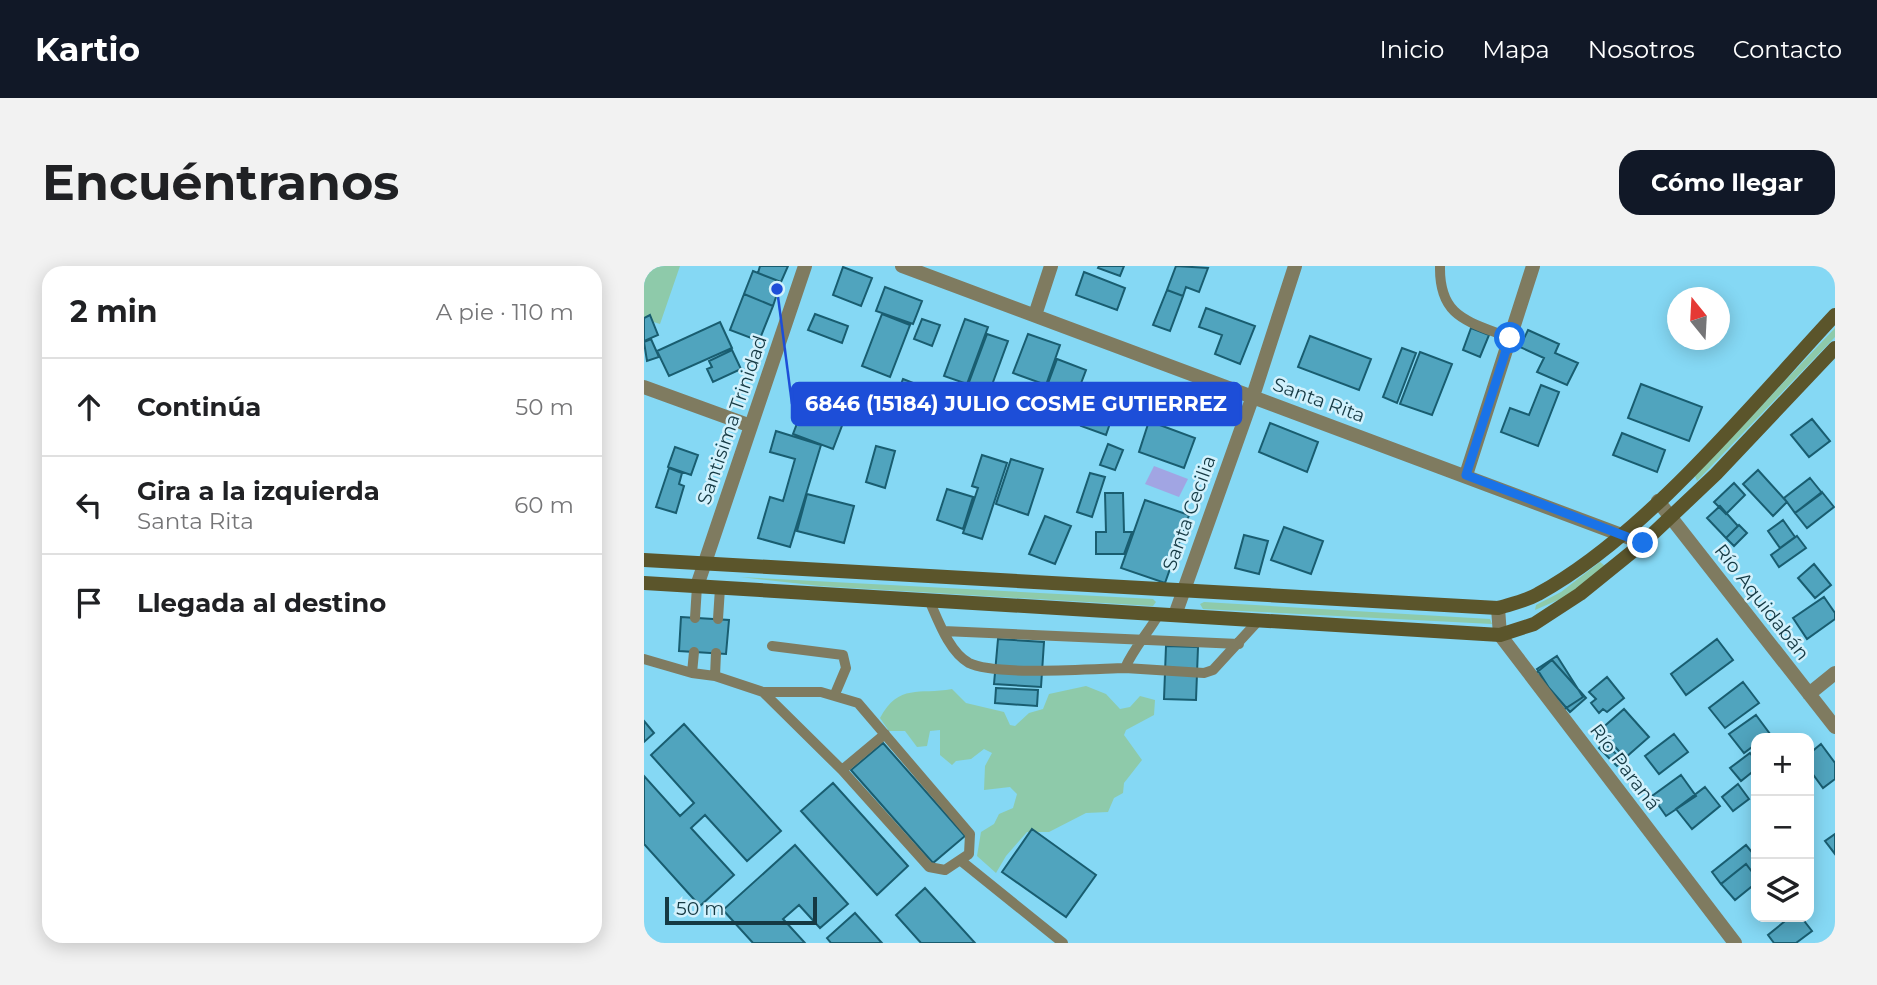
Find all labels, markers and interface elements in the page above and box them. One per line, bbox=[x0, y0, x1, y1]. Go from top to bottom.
text: Kartio bbox=[35, 29, 140, 69]
text: Inicio bbox=[1379, 35, 1444, 64]
text: Mapa bbox=[1482, 35, 1550, 64]
text: Nosotros bbox=[1588, 35, 1695, 64]
text: Contacto bbox=[1733, 35, 1842, 64]
button: Cómo llegar bbox=[1619, 150, 1835, 215]
text: Encuéntranos bbox=[42, 153, 399, 212]
north arrow bbox=[1667, 287, 1730, 350]
text: 2 min bbox=[70, 293, 157, 330]
text: A pie · 110 m bbox=[436, 298, 574, 326]
route start bbox=[1494, 322, 1525, 353]
street label: Santisima Trinidad bbox=[692, 332, 772, 508]
street label: Santa Rita bbox=[1270, 373, 1368, 427]
callout: 6846 (15184) JULIO COSME GUTIERREZ bbox=[792, 383, 1241, 425]
icon: ahead bbox=[70, 388, 108, 426]
text: Continúa bbox=[137, 391, 261, 423]
text: 6846 (15184) JULIO COSME GUTIERREZ bbox=[805, 391, 1227, 416]
text: 50 m bbox=[515, 393, 574, 421]
street label: Santa Cecilia bbox=[1158, 452, 1220, 574]
text: Gira a la izquierda bbox=[137, 475, 380, 507]
icon: left bbox=[70, 486, 108, 524]
text: 60 m bbox=[514, 491, 574, 519]
text: Santa Rita bbox=[137, 507, 254, 535]
route end bbox=[1627, 527, 1658, 558]
street label: Río Aquidabán bbox=[1710, 539, 1814, 665]
icon: arrive bbox=[70, 584, 108, 622]
text: Llegada al destino bbox=[137, 587, 386, 619]
street label: Río Paraná bbox=[1585, 719, 1665, 815]
map controls bbox=[1751, 733, 1814, 922]
button: + bbox=[1751, 733, 1814, 796]
button: − bbox=[1751, 796, 1814, 859]
button: layers bbox=[1751, 859, 1814, 922]
scale bar bbox=[665, 894, 817, 926]
text: 50 m bbox=[676, 897, 724, 920]

